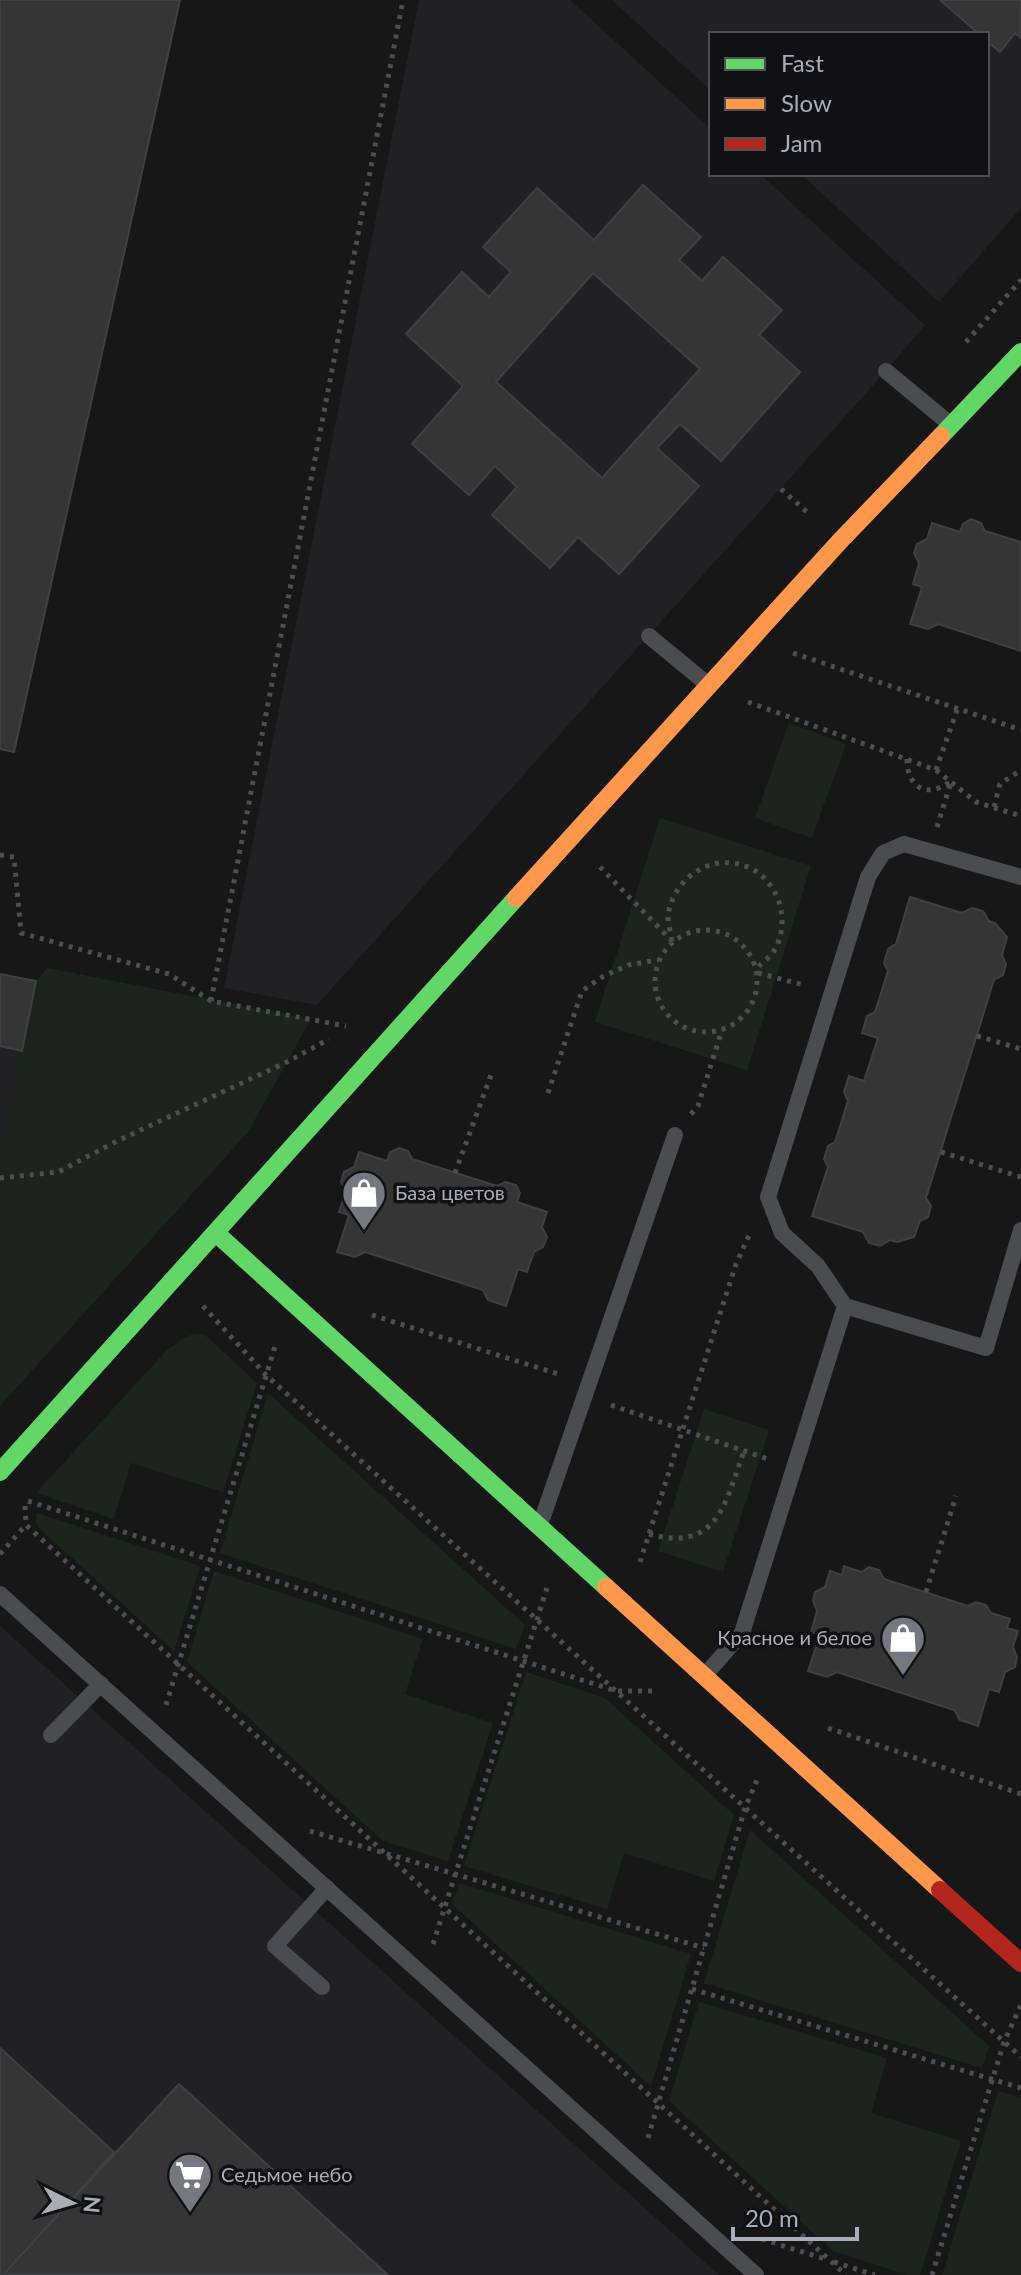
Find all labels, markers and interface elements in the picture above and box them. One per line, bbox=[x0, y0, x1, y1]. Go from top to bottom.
legend bbox=[709, 32, 989, 176]
text: Fast bbox=[781, 48, 824, 77]
text: Slow bbox=[781, 88, 832, 117]
text: Jam bbox=[781, 128, 822, 157]
shop icon: База цветов bbox=[340, 1169, 388, 1232]
place label: База цветов bbox=[395, 1180, 505, 1204]
shop icon: Красное и белое bbox=[879, 1614, 927, 1677]
place label: Красное и белое bbox=[717, 1625, 872, 1649]
supermarket icon: Седьмое небо bbox=[166, 2151, 214, 2214]
place label: Седьмое небо bbox=[221, 2162, 353, 2186]
north arrow bbox=[32, 2163, 112, 2243]
scale bar bbox=[733, 2191, 857, 2241]
text: N bbox=[78, 2195, 107, 2214]
text: 20 m bbox=[745, 2203, 799, 2232]

